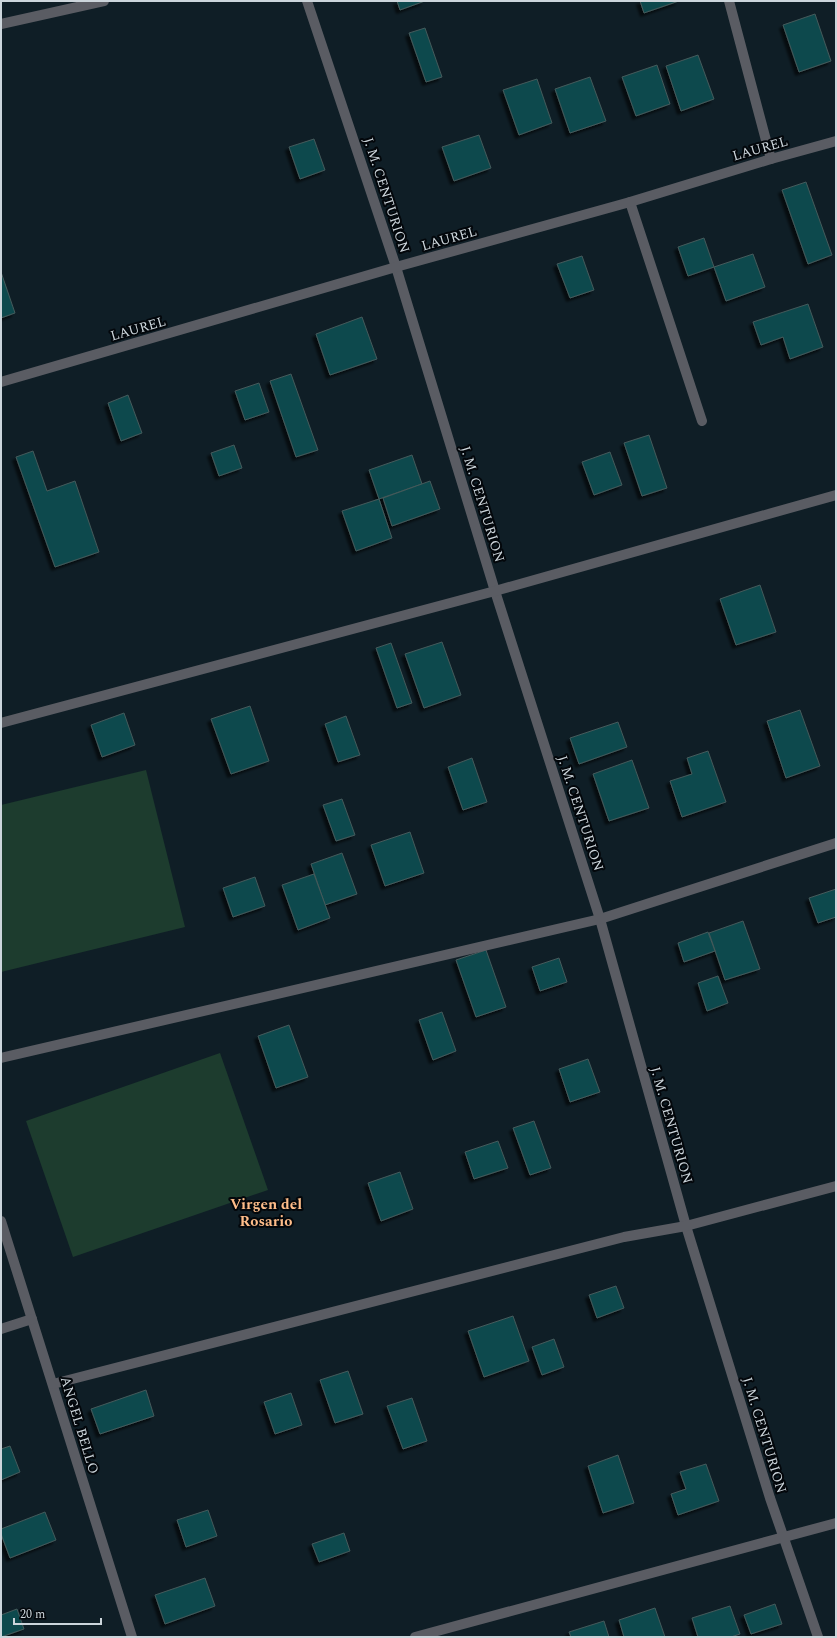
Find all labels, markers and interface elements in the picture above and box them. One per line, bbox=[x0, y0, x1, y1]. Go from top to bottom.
street label: LAUREL bbox=[730, 131, 790, 166]
street label: J. M. CENTURION bbox=[358, 134, 415, 256]
street label: LAUREL bbox=[419, 221, 479, 256]
street label: LAUREL bbox=[108, 311, 168, 346]
street label: J. M. CENTURION bbox=[455, 443, 510, 565]
street label: J. M. CENTURION bbox=[552, 752, 609, 874]
street label: J. M. CENTURION bbox=[645, 1064, 698, 1186]
district label: Virgen del Rosario bbox=[230, 1193, 302, 1233]
street label: ANGEL BELLO bbox=[55, 1374, 104, 1477]
street label: J. M. CENTURION bbox=[737, 1374, 792, 1496]
scale bar bbox=[14, 1600, 101, 1626]
text: 20 m bbox=[20, 1605, 45, 1624]

